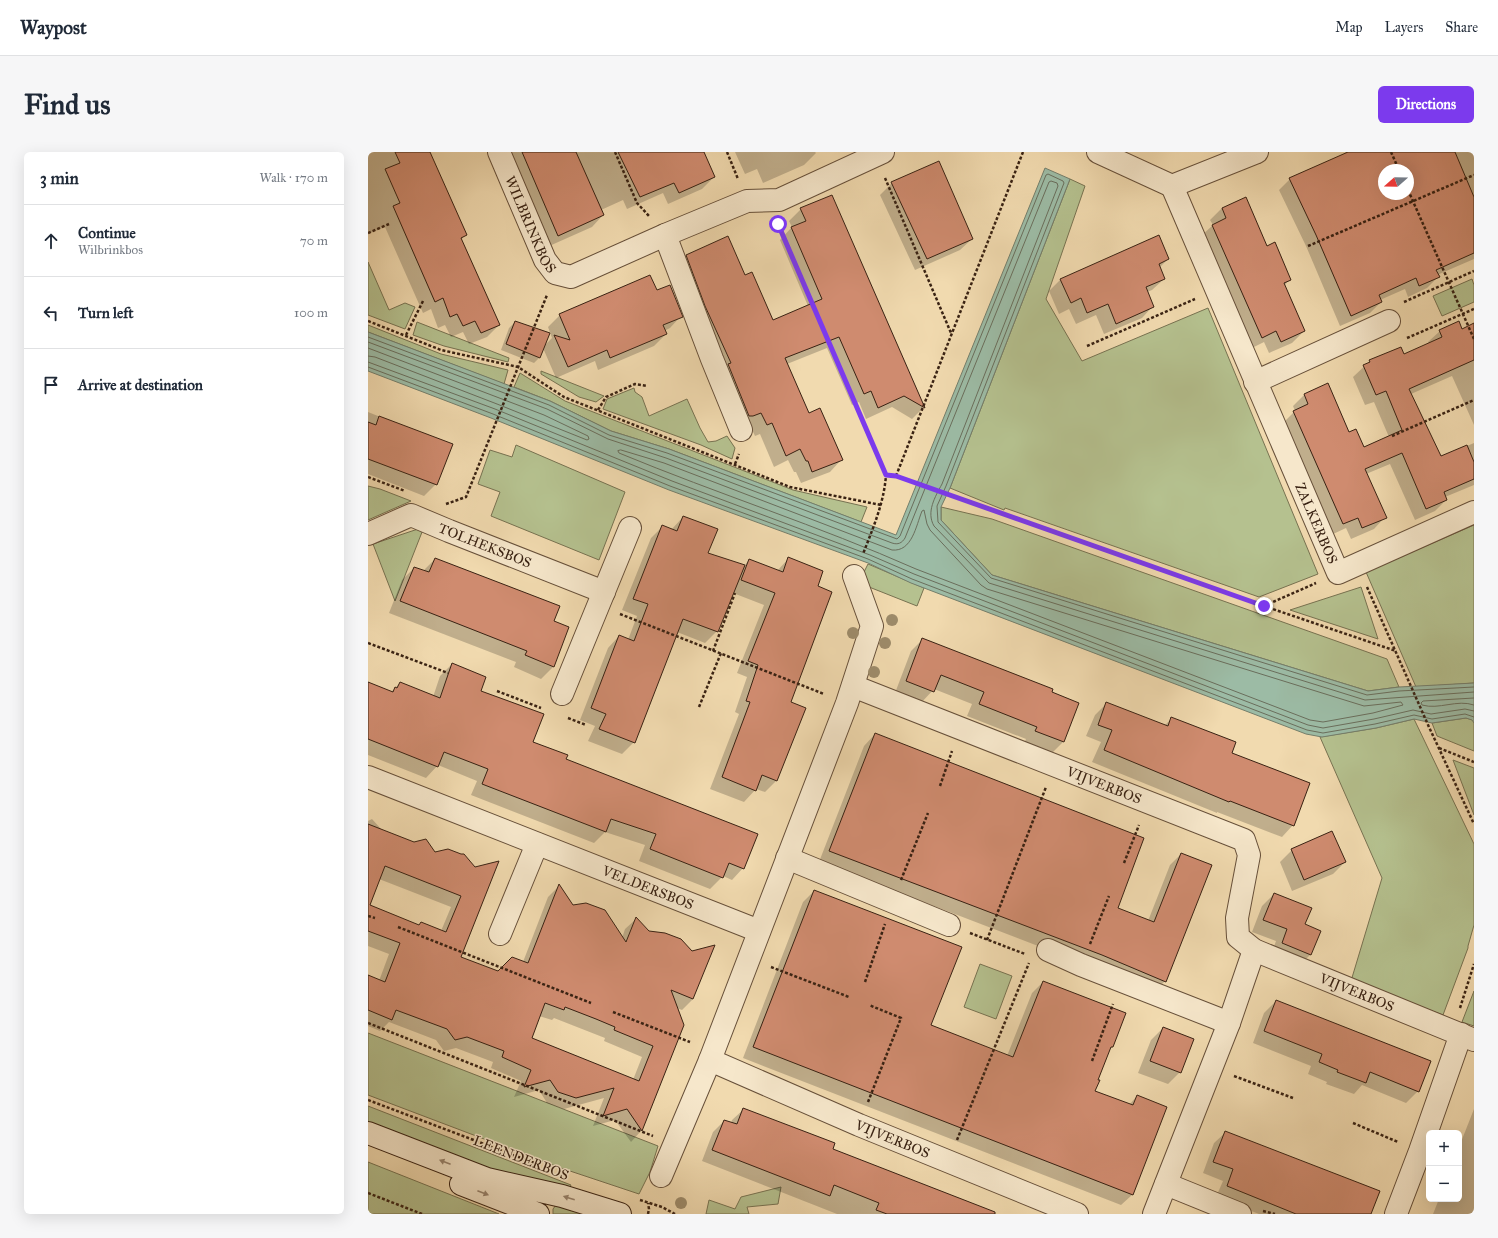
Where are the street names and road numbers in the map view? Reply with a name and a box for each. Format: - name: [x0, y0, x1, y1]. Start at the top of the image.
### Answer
- street label: WILBRINKBOS: [502, 173, 560, 276]
- street label: ZALKERBOS: [1292, 480, 1342, 566]
- street label: TOLHEKSBOS: [436, 519, 534, 571]
- street label: VIJVERBOS: [1063, 762, 1144, 807]
- street label: VELDERSBOS: [599, 861, 696, 913]
- street label: VIJVERBOS: [1316, 969, 1397, 1015]
- street label: VIJVERBOS: [852, 1116, 933, 1162]
- street label: LEENDERBOS: [471, 1132, 571, 1184]

